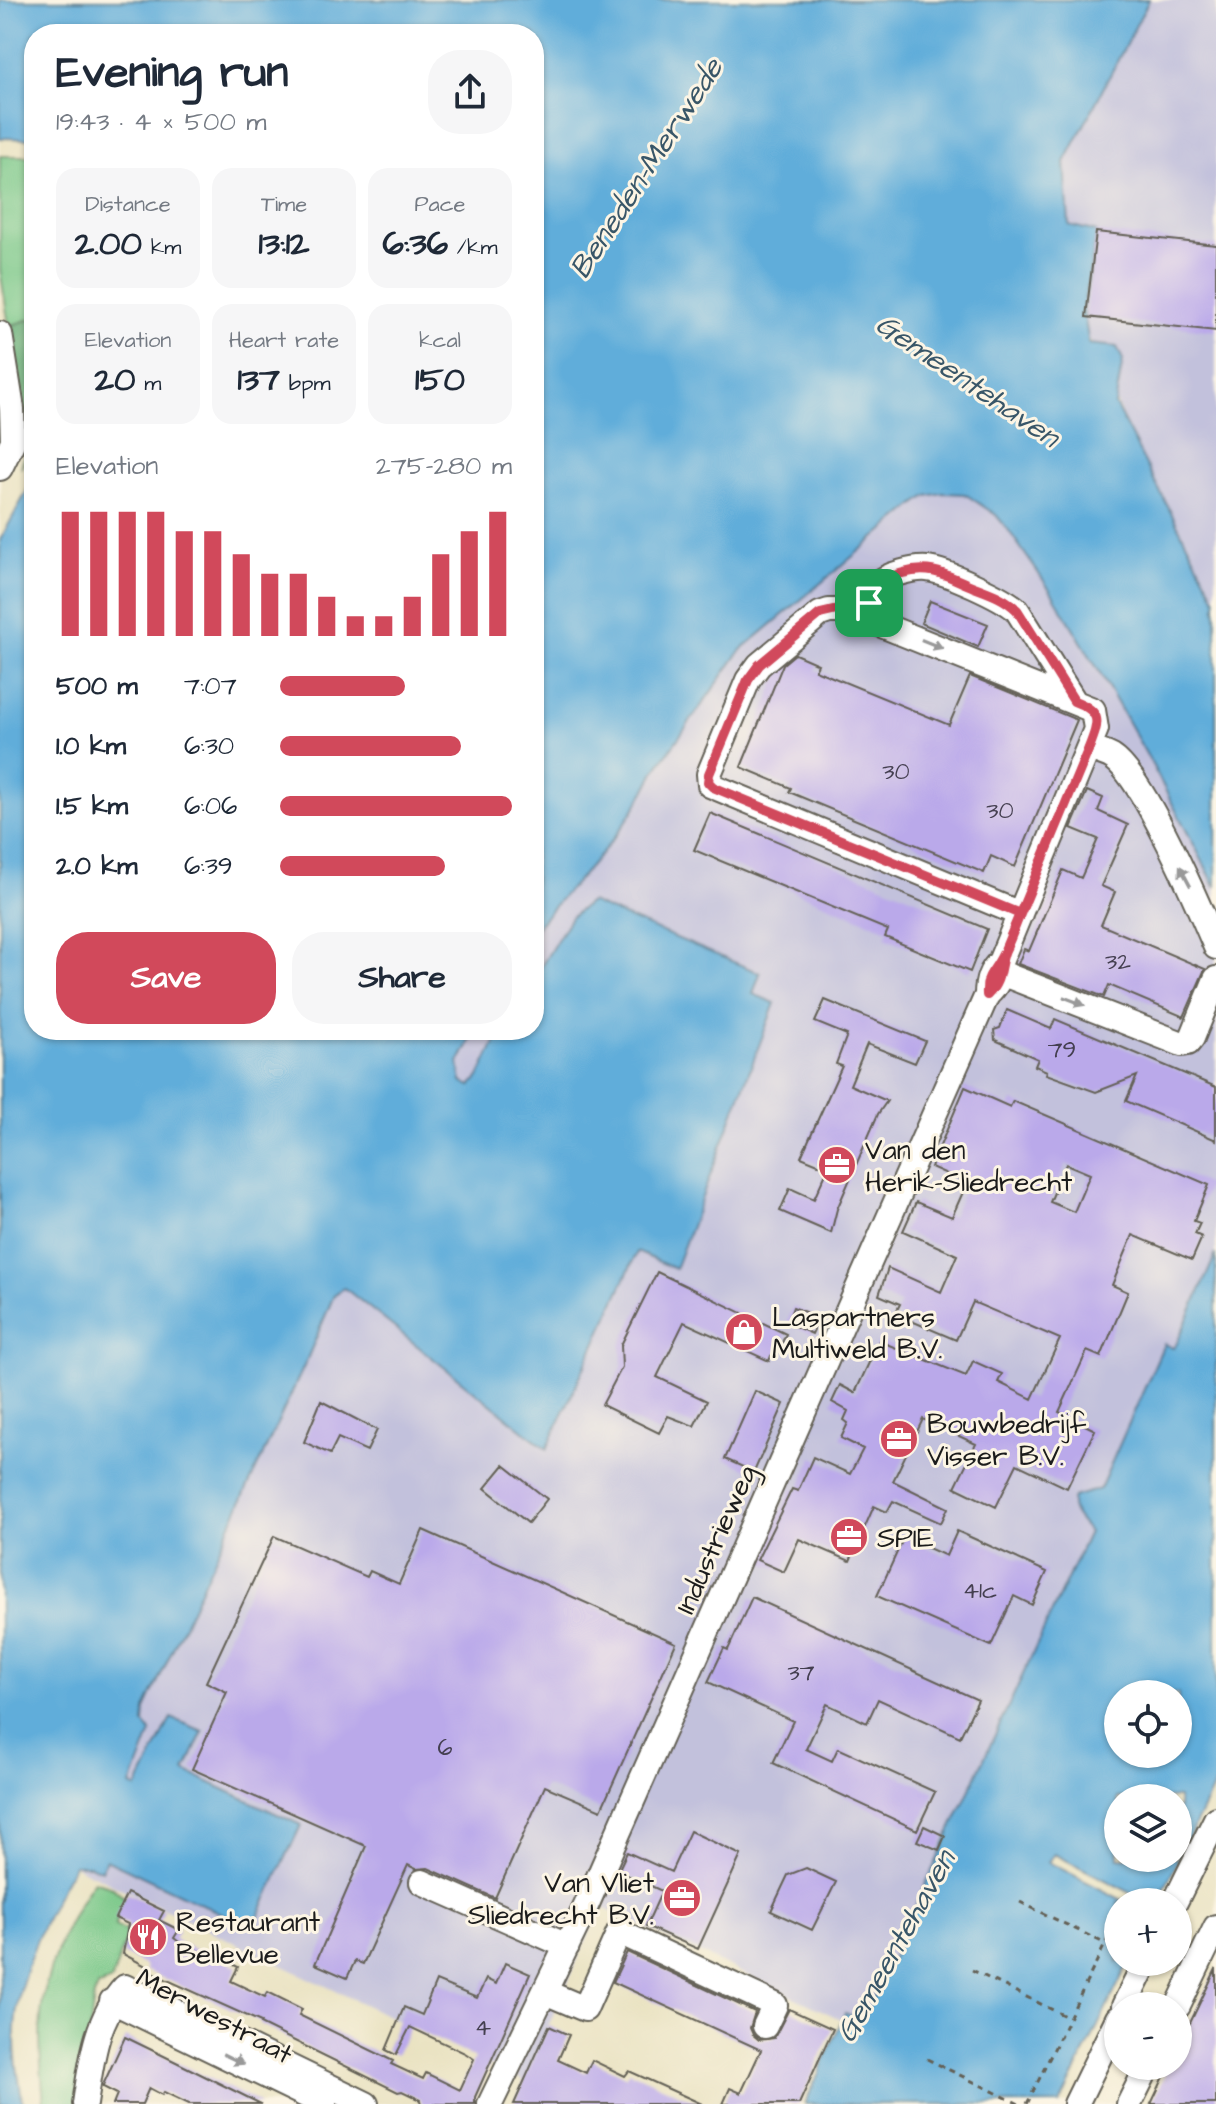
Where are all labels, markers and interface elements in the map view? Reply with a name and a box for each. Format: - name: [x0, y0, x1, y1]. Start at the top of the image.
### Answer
- text: Evening run: [56, 43, 288, 104]
- water label: Beneden-Merwede: [560, 49, 735, 287]
- button: share: [428, 50, 512, 134]
- text: 19:43 · 4 × 500 m: [56, 104, 267, 140]
- text: Distance: [85, 189, 171, 220]
- text: Time: [261, 189, 307, 220]
- text: Pace: [414, 189, 466, 220]
- text: 2.00: [75, 220, 142, 268]
- text: 13:12: [258, 220, 310, 268]
- text: 6:36: [382, 220, 448, 268]
- text: km: [142, 232, 181, 263]
- text: /km: [448, 232, 498, 263]
- water label: Gemeentehaven: [867, 304, 1070, 459]
- text: Elevation: [85, 325, 171, 356]
- text: Heart rate: [229, 325, 339, 356]
- text: kcal: [419, 325, 461, 356]
- text: 20: [95, 356, 135, 404]
- text: 137: [237, 356, 280, 404]
- text: 150: [415, 356, 465, 404]
- text: m: [135, 368, 161, 399]
- text: bpm: [280, 368, 331, 399]
- text: Elevation: [56, 448, 158, 484]
- text: 275–280 m: [376, 448, 512, 484]
- pin: [835, 569, 903, 637]
- icon: arrive: [847, 581, 891, 625]
- one-way arrow: [920, 638, 944, 651]
- text: 500 m: [56, 668, 138, 704]
- text: 7:07: [184, 668, 237, 704]
- text: 1.0 km: [56, 728, 126, 764]
- text: 6:30: [184, 728, 234, 764]
- house number: 30: [882, 755, 910, 789]
- text: 1.5 km: [56, 788, 128, 824]
- text: 6:06: [184, 788, 237, 824]
- house number: 30: [986, 794, 1014, 828]
- text: 2.0 km: [56, 848, 138, 884]
- text: 6:39: [184, 848, 233, 884]
- one-way arrow: [1178, 864, 1191, 887]
- button: Save: [56, 932, 276, 1024]
- button: Share: [292, 932, 512, 1024]
- house number: 32: [1105, 945, 1131, 979]
- one-way arrow: [1062, 995, 1086, 1008]
- house number: 79: [1048, 1033, 1076, 1067]
- place label: Van den Herik-Sliedrecht: [865, 1131, 1073, 1202]
- office icon: Van den Herik-Sliedrecht: [816, 1144, 858, 1186]
- place label: Laspartners Multiweld B.V.: [772, 1298, 942, 1369]
- shop icon: Laspartners Multiweld B.V.: [723, 1311, 765, 1353]
- place label: Bouwbedrijf Visser B.V.: [927, 1405, 1086, 1476]
- office icon: Bouwbedrijf Visser B.V.: [878, 1418, 920, 1460]
- street label: Industrieweg: [666, 1459, 767, 1621]
- office icon: SPIE: [828, 1516, 870, 1558]
- place label: SPIE: [877, 1519, 934, 1558]
- house number: 41c: [963, 1574, 997, 1608]
- house number: 37: [788, 1656, 815, 1690]
- map controls: [1104, 1680, 1192, 2080]
- button: locate: [1104, 1680, 1192, 1768]
- house number: 6: [437, 1731, 453, 1765]
- button: layers: [1104, 1784, 1192, 1872]
- water label: Gemeentehaven: [826, 1841, 967, 2050]
- place label: Van Vliet Sliedrecht B.V.: [468, 1864, 655, 1935]
- office icon: Van Vliet Sliedrecht B.V.: [661, 1877, 703, 1919]
- button: +: [1104, 1888, 1192, 1976]
- place label: Restaurant Bellevue: [176, 1903, 321, 1974]
- restaurant icon: Restaurant Bellevue: [127, 1916, 169, 1958]
- street label: Merwestraat: [129, 1959, 300, 2074]
- button: −: [1104, 1992, 1192, 2080]
- house number: 4: [475, 2011, 491, 2045]
- one-way arrow: [221, 2052, 244, 2066]

